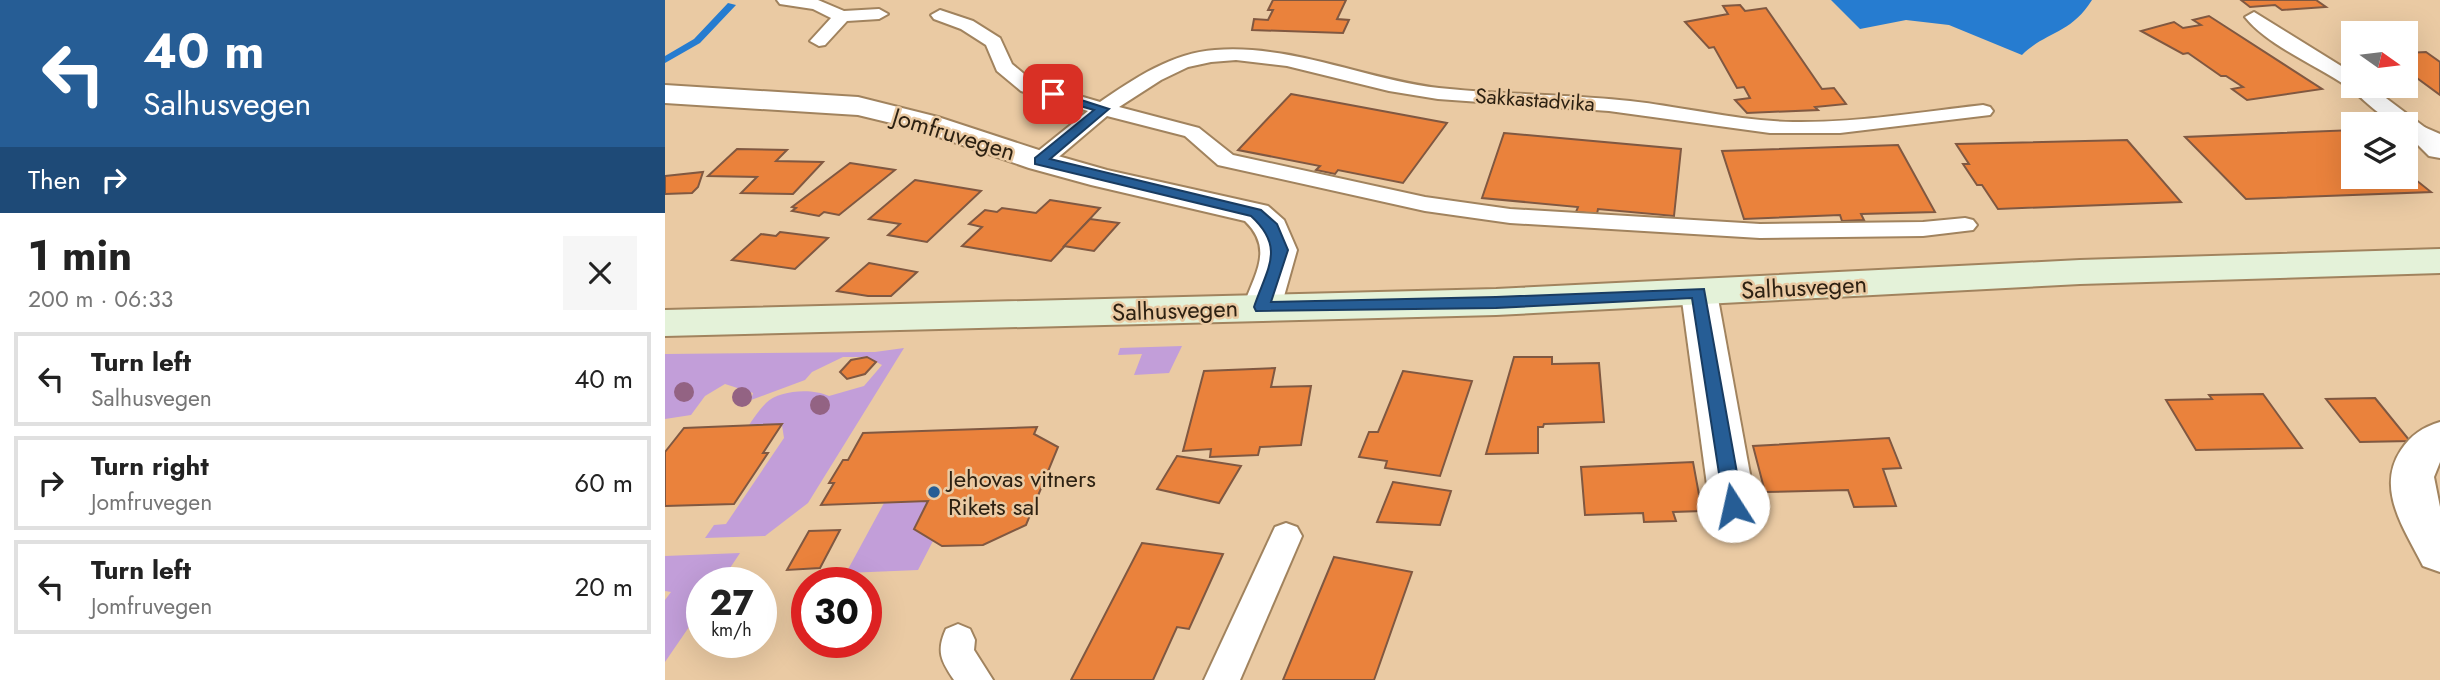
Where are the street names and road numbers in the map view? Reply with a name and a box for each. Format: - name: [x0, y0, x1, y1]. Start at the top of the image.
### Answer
- street label: Sakkastadvika: [1474, 81, 1596, 119]
- street label: Jomfruvegen: [886, 98, 1020, 169]
- street label: Salhusvegen: [1740, 266, 1868, 308]
- street label: Salhusvegen: [1111, 290, 1239, 330]

